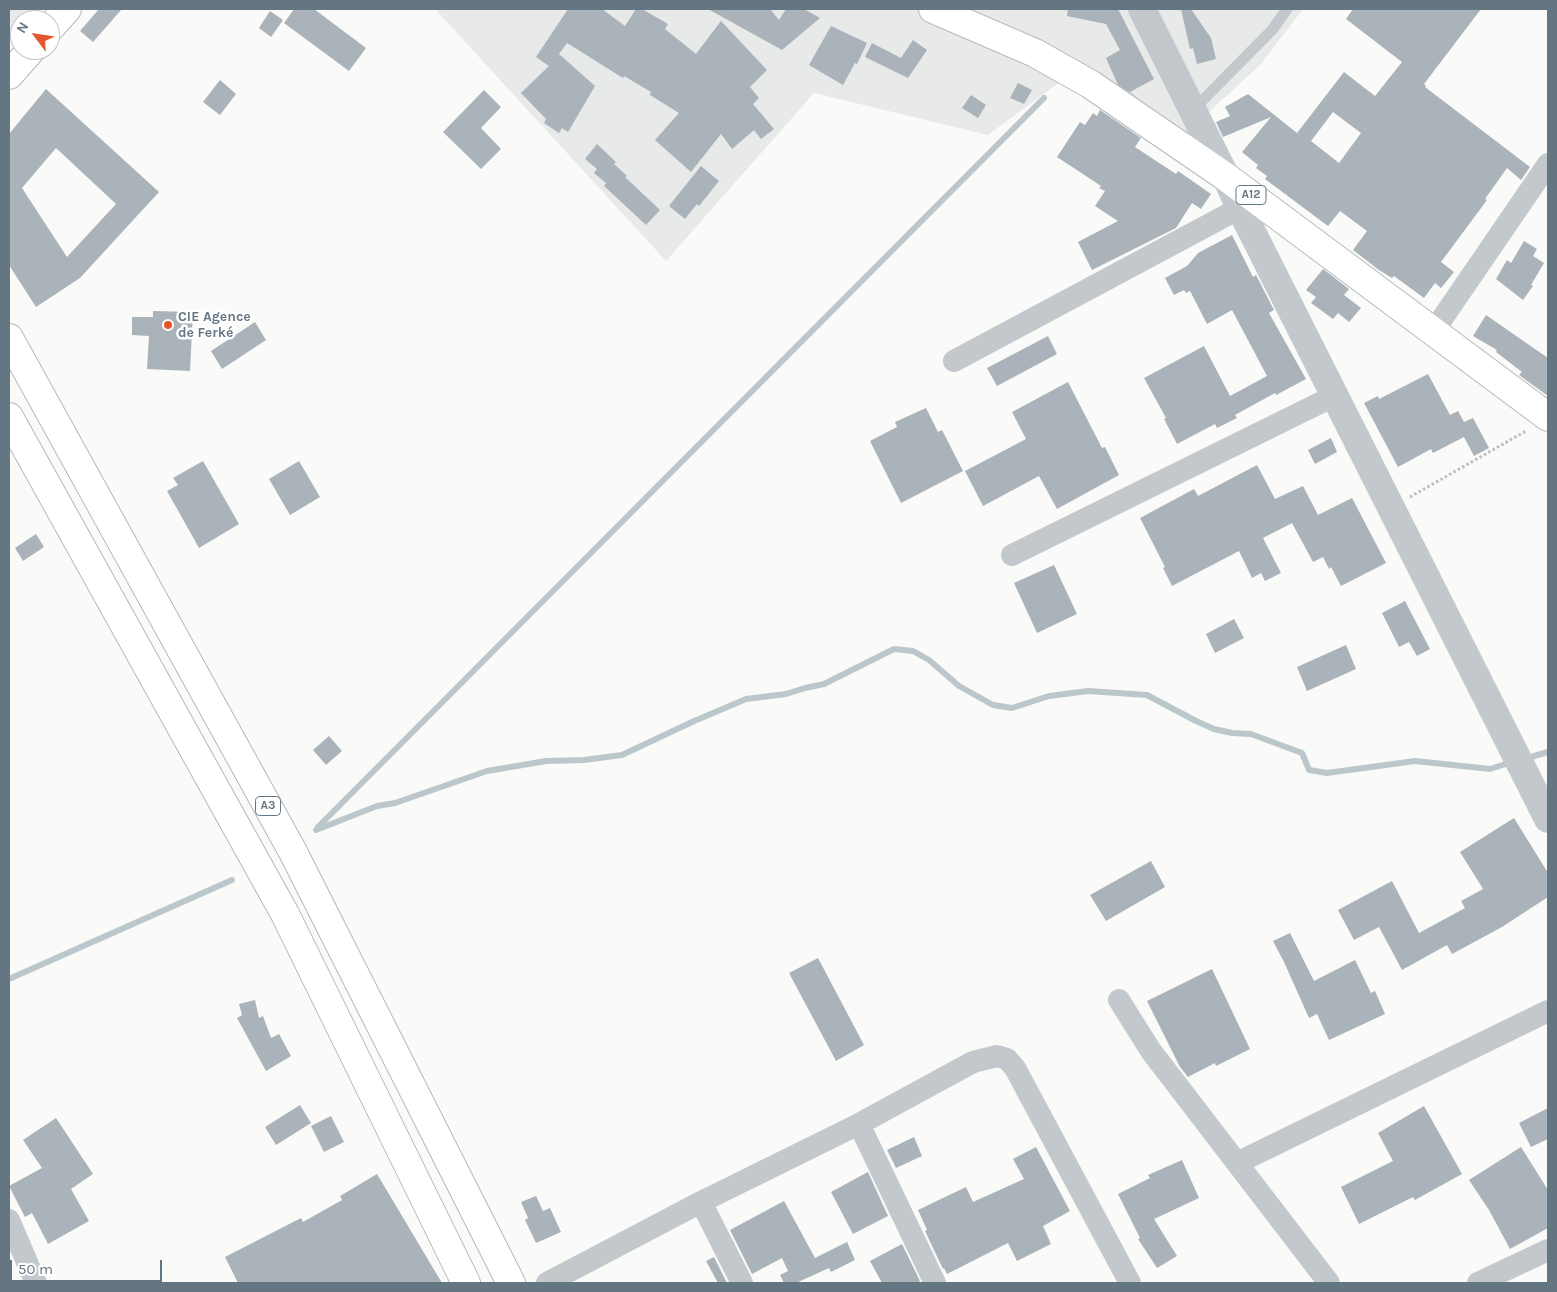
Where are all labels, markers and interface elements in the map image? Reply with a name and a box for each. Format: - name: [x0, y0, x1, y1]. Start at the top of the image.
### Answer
- north arrow: [10, 10, 60, 60]
- text: N: [13, 19, 32, 36]
- road number: A12: [1236, 186, 1266, 204]
- place label: CIE Agence de Ferké: [178, 309, 251, 342]
- marker: CIE Agence de Ferké: [162, 319, 174, 331]
- road number: A3: [256, 796, 280, 816]
- scale bar: [12, 1250, 165, 1282]
- text: 50 m: [18, 1260, 53, 1278]

